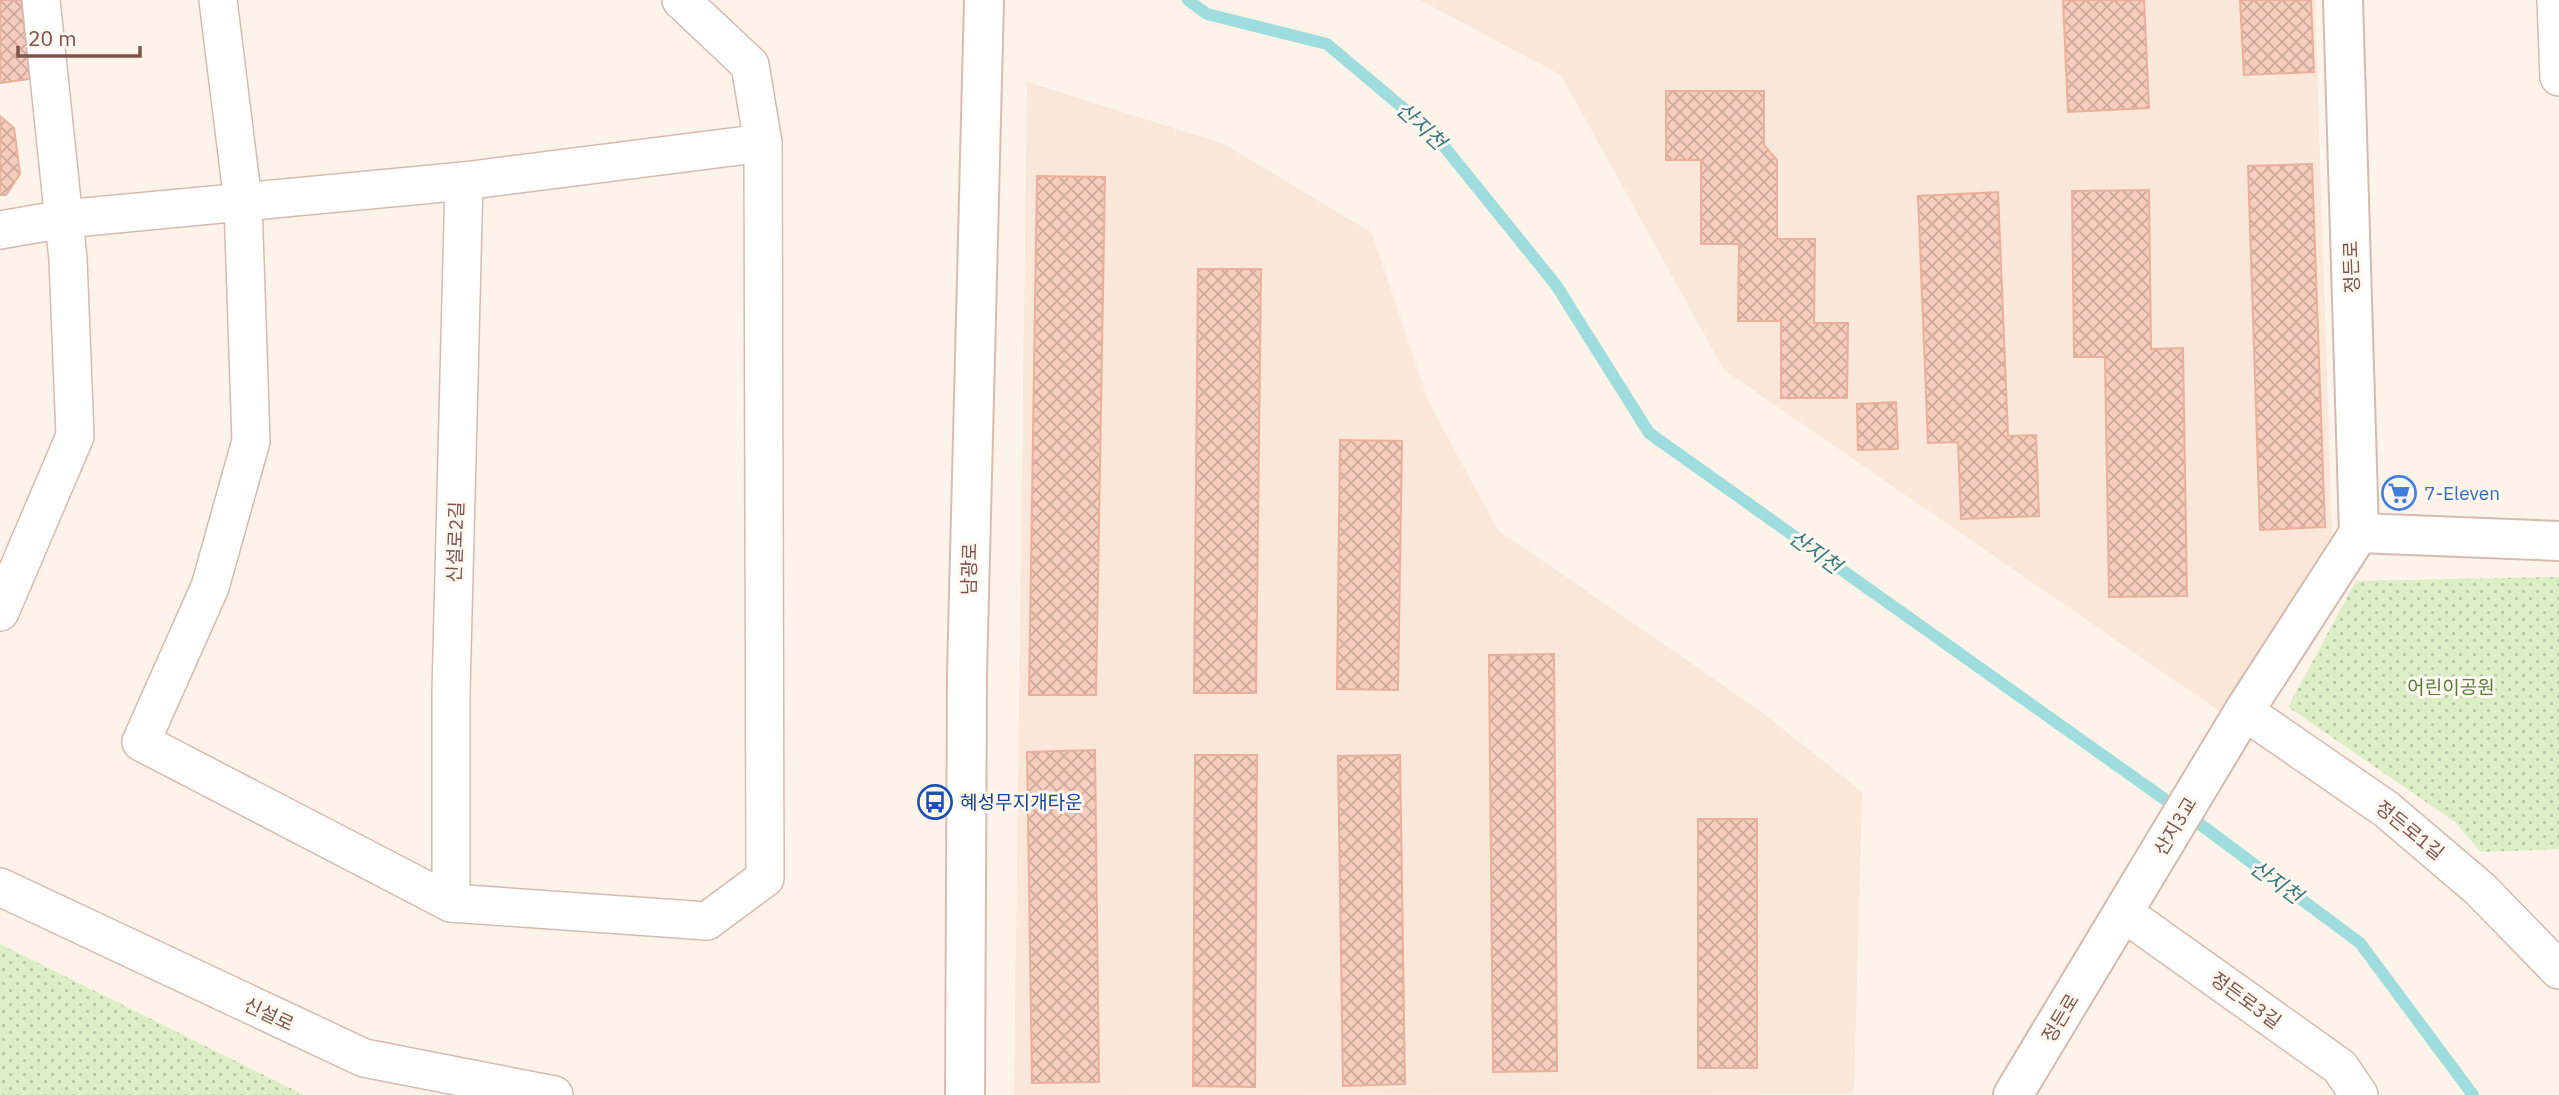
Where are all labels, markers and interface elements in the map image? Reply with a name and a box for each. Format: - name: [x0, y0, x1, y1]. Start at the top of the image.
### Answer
- scale bar: [18, 14, 140, 58]
- text: 20 m: [28, 24, 77, 52]
- water label: 산지천: [1391, 95, 1454, 157]
- street label: 정든로: [2338, 240, 2364, 294]
- supermarket icon: 7-Eleven: [2380, 474, 2418, 512]
- place label: 7-Eleven: [2424, 481, 2500, 505]
- street label: 신설로2길: [442, 501, 468, 583]
- water label: 산지천: [1784, 523, 1849, 581]
- street label: 남광로: [957, 543, 981, 595]
- park label: 어린이공원: [2407, 675, 2495, 699]
- bus stop icon: 혜성무지개타운: [916, 783, 954, 821]
- place label: 혜성무지개타운: [960, 790, 1082, 814]
- street label: 산지3교: [2148, 792, 2202, 860]
- street label: 정든로1길: [2371, 795, 2449, 865]
- water label: 산지천: [2245, 853, 2310, 911]
- street label: 정든로3길: [2206, 966, 2286, 1034]
- street label: 정든로: [2036, 989, 2084, 1047]
- street label: 신설로: [240, 992, 298, 1036]

